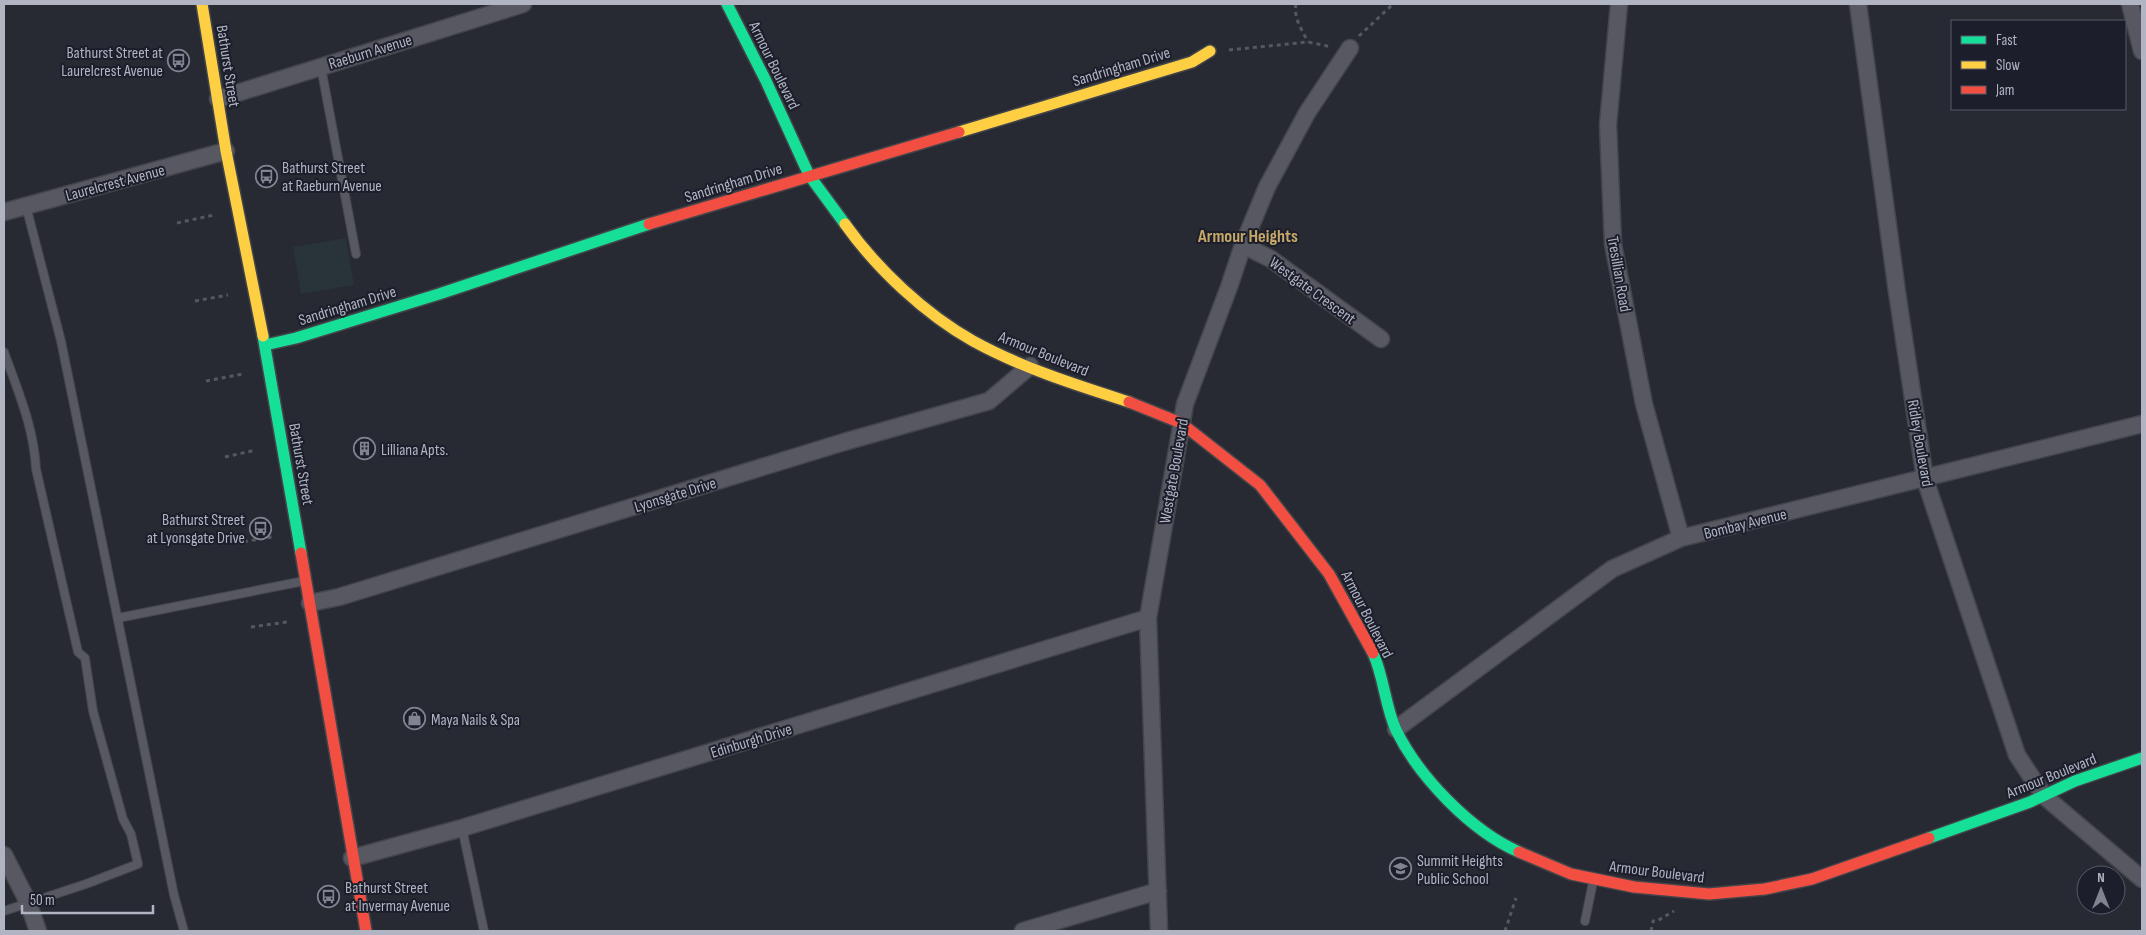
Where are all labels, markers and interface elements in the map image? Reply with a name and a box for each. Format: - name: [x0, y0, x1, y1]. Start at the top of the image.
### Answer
- street label: Armour Boulevard: [744, 18, 803, 113]
- legend: [1951, 20, 2126, 110]
- street label: Bathurst Street: [212, 24, 243, 109]
- street label: Raeburn Avenue: [326, 31, 414, 74]
- text: Fast: [1996, 31, 2018, 50]
- place label: Bathurst Street at Laurelcrest Avenue: [61, 44, 163, 81]
- street label: Sandringham Drive: [1070, 44, 1173, 91]
- bus stop icon: Bathurst Street at Laurelcrest Avenue: [167, 49, 191, 73]
- text: Slow: [1996, 56, 2020, 75]
- text: Jam: [1995, 81, 2014, 100]
- place label: Bathurst Street at Raeburn Avenue: [282, 159, 382, 196]
- street label: Sandringham Drive: [682, 160, 785, 207]
- street label: Laurelcrest Avenue: [64, 161, 167, 206]
- bus stop icon: Bathurst Street at Raeburn Avenue: [254, 164, 278, 188]
- district label: Armour Heights: [1197, 226, 1298, 247]
- street label: Tresillian Road: [1603, 235, 1635, 313]
- street label: Westgate Crescent: [1265, 254, 1359, 329]
- street label: Sandringham Drive: [296, 283, 399, 330]
- street label: Armour Boulevard: [995, 327, 1091, 381]
- street label: Ridley Boulevard: [1903, 398, 1937, 488]
- street label: Westgate Boulevard: [1156, 417, 1193, 525]
- street label: Bathurst Street: [284, 422, 317, 507]
- building icon: Lilliana Apts.: [353, 437, 377, 461]
- place label: Lilliana Apts.: [381, 441, 448, 460]
- street label: Lyonsgate Drive: [632, 474, 719, 517]
- street label: Bombay Avenue: [1702, 505, 1789, 544]
- place label: Bathurst Street at Lyonsgate Drive: [147, 511, 245, 548]
- bus stop icon: Bathurst Street at Lyonsgate Drive: [249, 516, 273, 540]
- street label: Armour Boulevard: [1336, 567, 1397, 661]
- shop icon: Maya Nails & Spa: [403, 707, 427, 731]
- place label: Maya Nails & Spa: [431, 711, 520, 730]
- street label: Edinburgh Drive: [708, 720, 794, 763]
- street label: Armour Boulevard: [2003, 750, 2099, 803]
- place label: Summit Heights Public School: [1417, 852, 1503, 889]
- school or university icon: Summit Heights Public School: [1389, 857, 1413, 881]
- street label: Armour Boulevard: [1607, 857, 1705, 888]
- north arrow: [2076, 865, 2126, 915]
- text: N: [2097, 869, 2105, 886]
- place label: Bathurst Street at Invermay Avenue: [345, 879, 450, 916]
- scale bar: [22, 882, 154, 914]
- bus stop icon: Bathurst Street at Invermay Avenue: [317, 884, 341, 908]
- text: 50 m: [30, 891, 55, 910]

